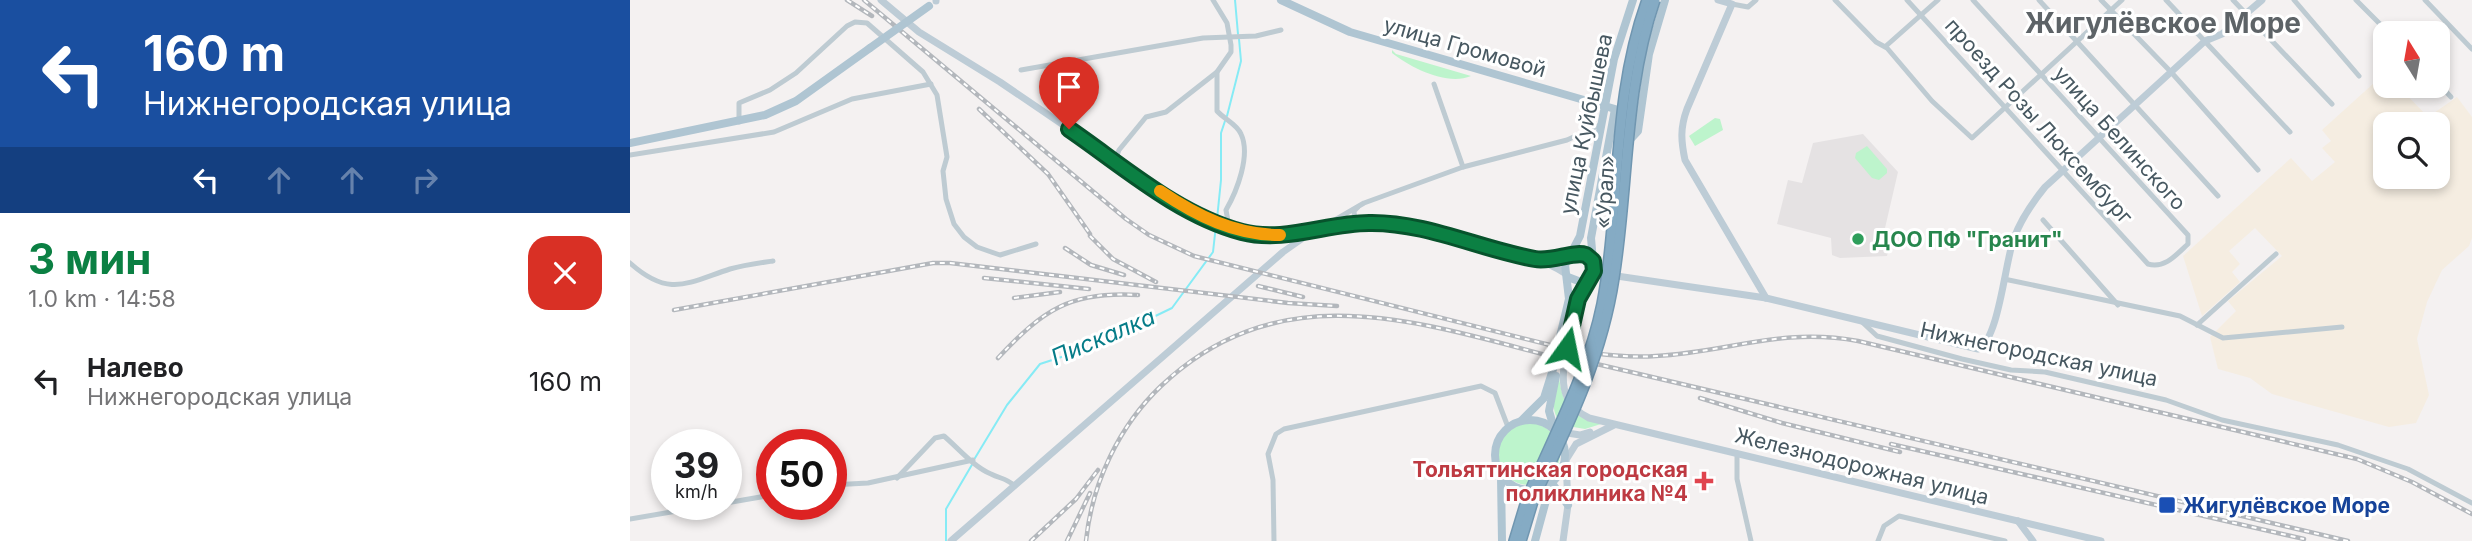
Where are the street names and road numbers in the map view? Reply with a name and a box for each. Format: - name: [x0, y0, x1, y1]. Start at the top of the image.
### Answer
- street label: улица Громовой: [1381, 12, 1549, 82]
- street label: проезд Розы Люксембург: [1940, 13, 2138, 229]
- street label: улица Куйбышева: [1555, 31, 1617, 217]
- street label: улица Белинского: [2049, 61, 2191, 215]
- street label: «Урал»: [1590, 154, 1620, 230]
- street label: Нижнегородская улица: [1918, 317, 2160, 391]
- street label: Железнодорожная улица: [1732, 422, 1992, 510]

